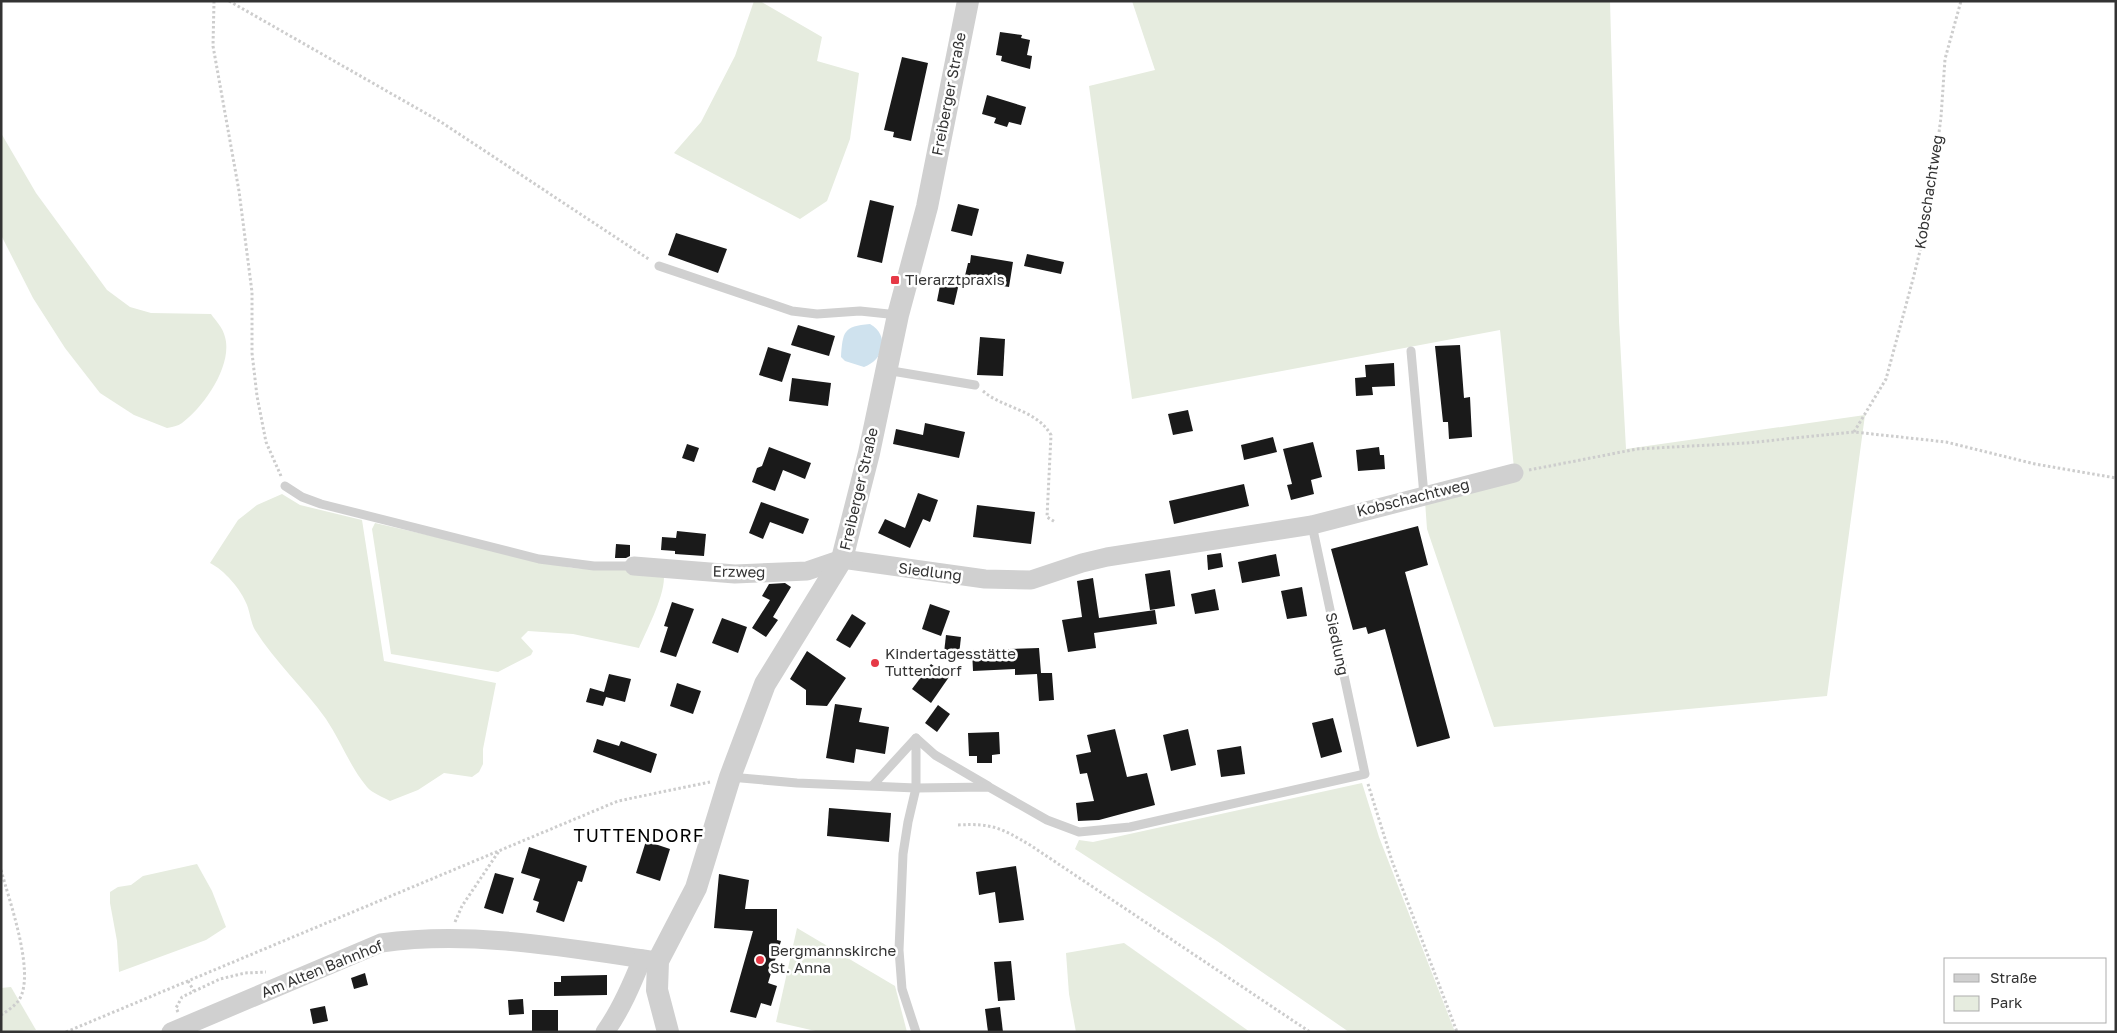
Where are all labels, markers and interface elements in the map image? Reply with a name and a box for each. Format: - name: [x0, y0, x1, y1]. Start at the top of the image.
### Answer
- street label: Freiberger Straße: [927, 30, 969, 157]
- street label: Kobschachtweg: [1910, 133, 1946, 250]
- place label: Tierarztpraxis: [905, 270, 1005, 288]
- marker: Tierarztpraxis: [889, 274, 901, 286]
- street label: Freiberger Straße: [835, 425, 881, 552]
- street label: Kobschachtweg: [1355, 474, 1471, 520]
- street label: Siedlung: [897, 558, 963, 584]
- street label: Erzweg: [712, 562, 766, 580]
- street label: Siedlung: [1323, 611, 1353, 677]
- place label: Kindertagesstätte Tuttendorf: [885, 644, 1016, 679]
- marker: Kindertagesstätte Tuttendorf: [869, 657, 881, 669]
- district label: TUTTENDORF: [574, 824, 704, 846]
- street label: Am Alten Bahnhof: [258, 935, 386, 1001]
- place label: Bergmannskirche St. Anna: [770, 941, 896, 976]
- marker: Bergmannskirche St. Anna: [754, 954, 766, 966]
- legend: [1944, 958, 2107, 1023]
- text: Straße: [1990, 968, 2037, 986]
- text: Park: [1990, 993, 2023, 1011]

